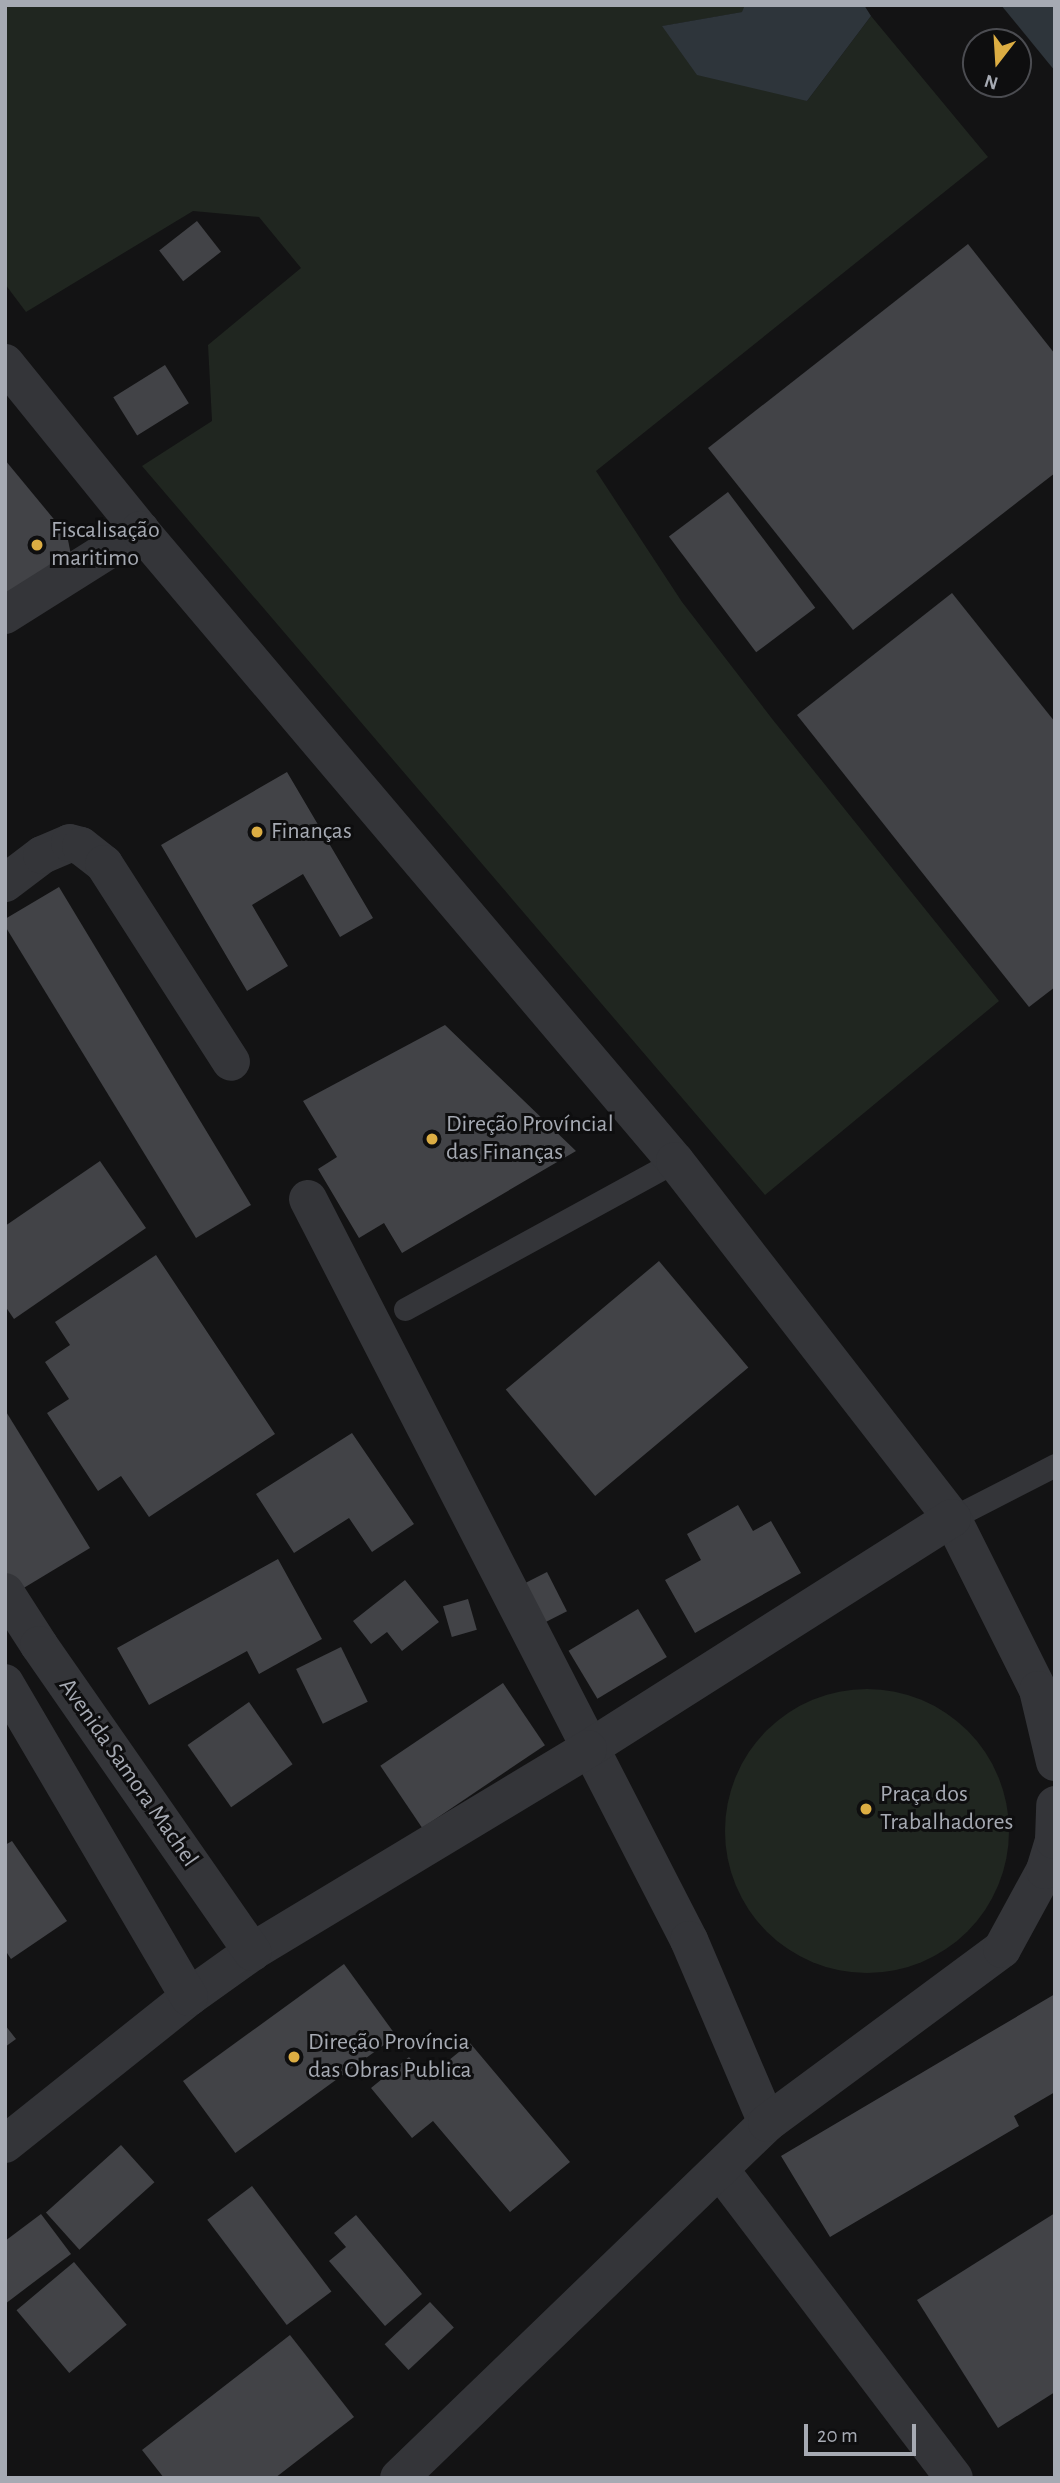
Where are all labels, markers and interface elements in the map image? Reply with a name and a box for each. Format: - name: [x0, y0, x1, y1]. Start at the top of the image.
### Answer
- north arrow: [962, 28, 1032, 98]
- text: N: [982, 71, 1000, 93]
- place label: Fiscalisação maritimo: [51, 517, 160, 573]
- marker: Fiscalisação maritimo: [29, 537, 45, 553]
- place label: Finanças: [271, 818, 352, 846]
- marker: Finanças: [249, 824, 265, 840]
- place label: Direção Províncial das Finanças: [446, 1111, 614, 1167]
- marker: Direção Províncial das Finanças: [424, 1131, 440, 1147]
- street label: Avenida Samora Machel: [52, 1673, 204, 1873]
- place label: Praça dos Trabalhadores: [880, 1781, 1013, 1837]
- marker: Praça dos Trabalhadores: [858, 1801, 874, 1817]
- place label: Direção Província das Obras Publica: [308, 2029, 472, 2085]
- marker: Direção Província das Obras Publica: [286, 2049, 302, 2065]
- scale bar: [808, 2410, 920, 2454]
- text: 20 m: [817, 2425, 858, 2446]

